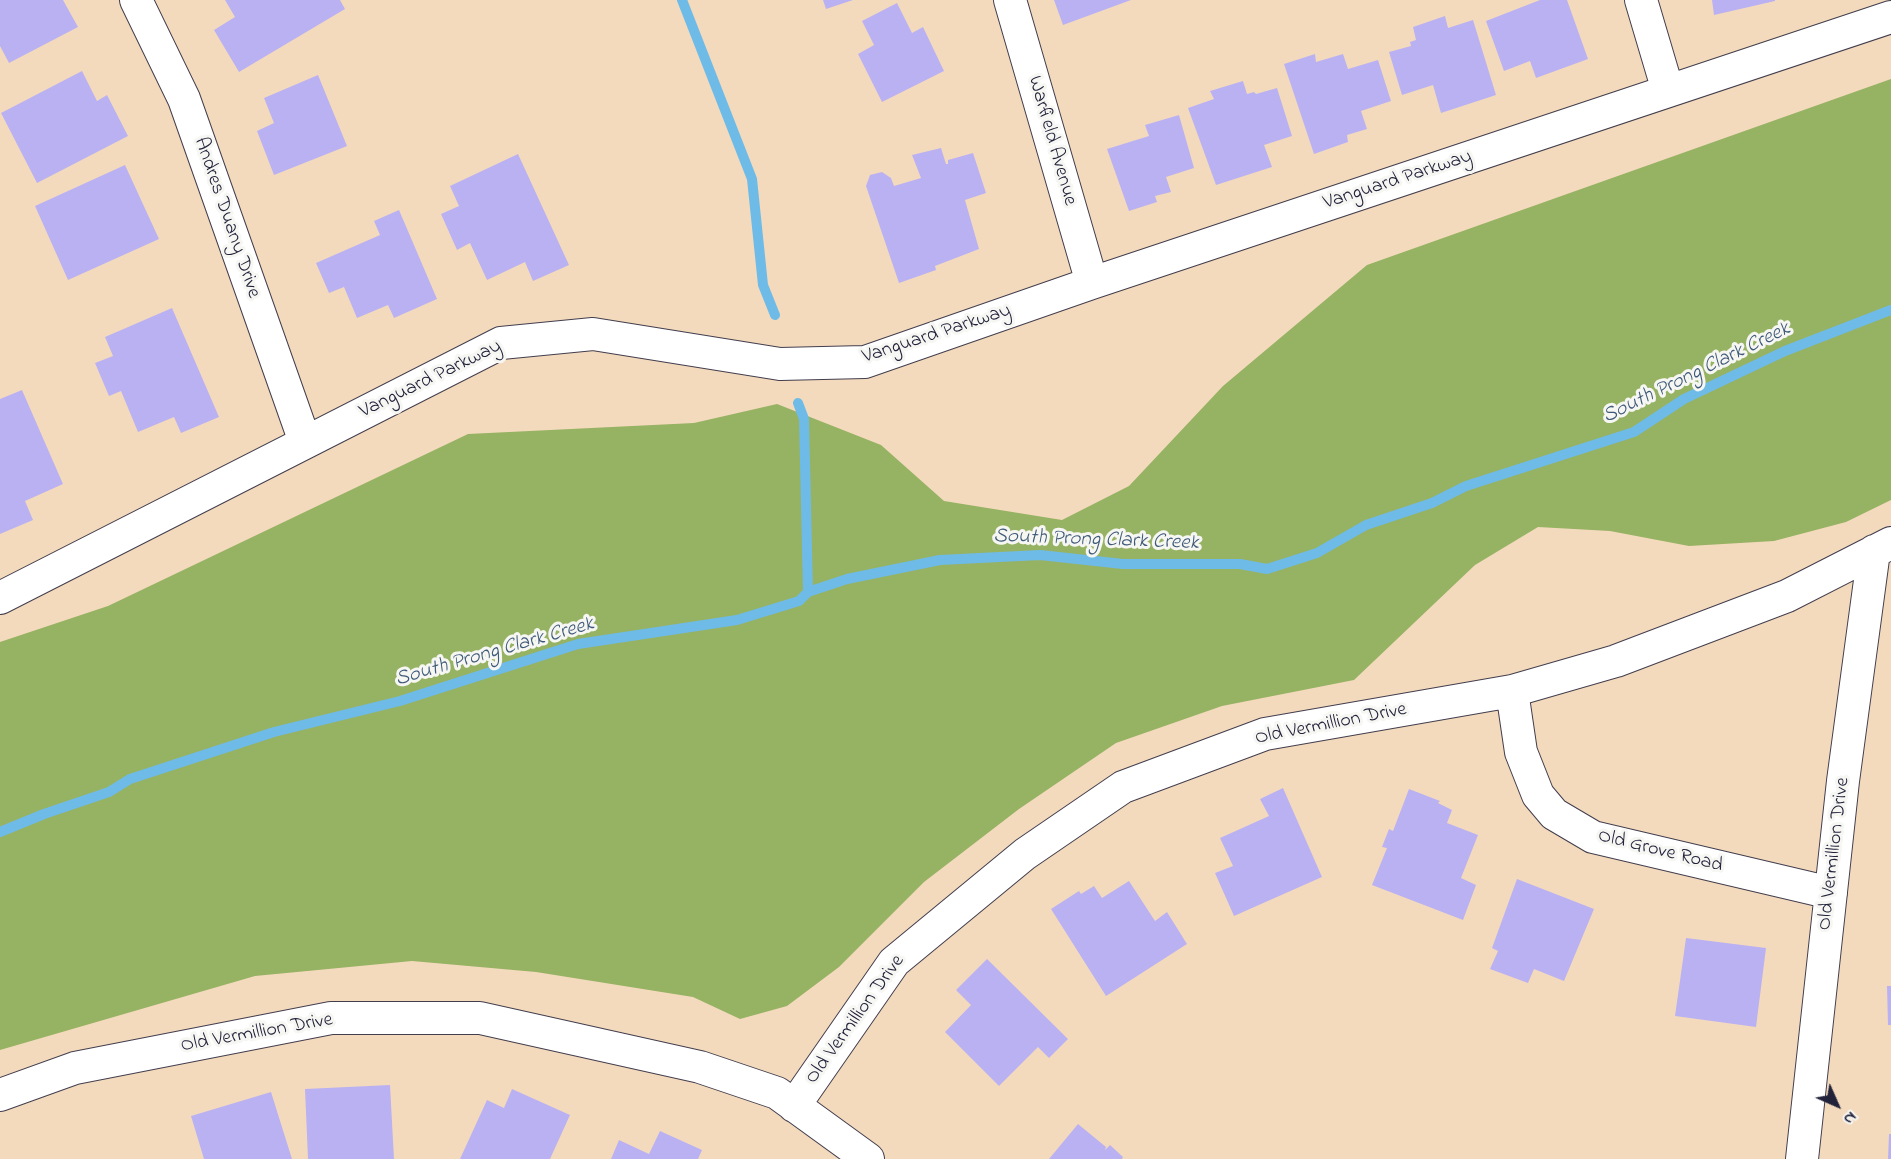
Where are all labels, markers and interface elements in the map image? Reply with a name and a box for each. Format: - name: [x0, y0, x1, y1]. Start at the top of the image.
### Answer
- street label: Warfield Avenue: [1021, 73, 1081, 209]
- street label: Andres Duany Drive: [187, 134, 265, 302]
- street label: Vanguard Parkway: [1321, 146, 1475, 216]
- street label: Vanguard Parkway: [860, 300, 1014, 370]
- water label: South Prong Clark Creek: [1599, 318, 1795, 430]
- street label: Vanguard Parkway: [356, 335, 506, 425]
- water label: South Prong Clark Creek: [993, 525, 1199, 557]
- water label: South Prong Clark Creek: [393, 613, 597, 693]
- street label: Old Vermillion Drive: [1253, 699, 1409, 751]
- street label: Old Vermillion Drive: [1814, 776, 1856, 932]
- street label: Old Grove Road: [1595, 825, 1725, 879]
- street label: Old Vermillion Drive: [801, 951, 911, 1089]
- street label: Old Vermillion Drive: [179, 1009, 335, 1059]
- north arrow: [1807, 1075, 1867, 1135]
- text: N: [1837, 1105, 1862, 1130]

